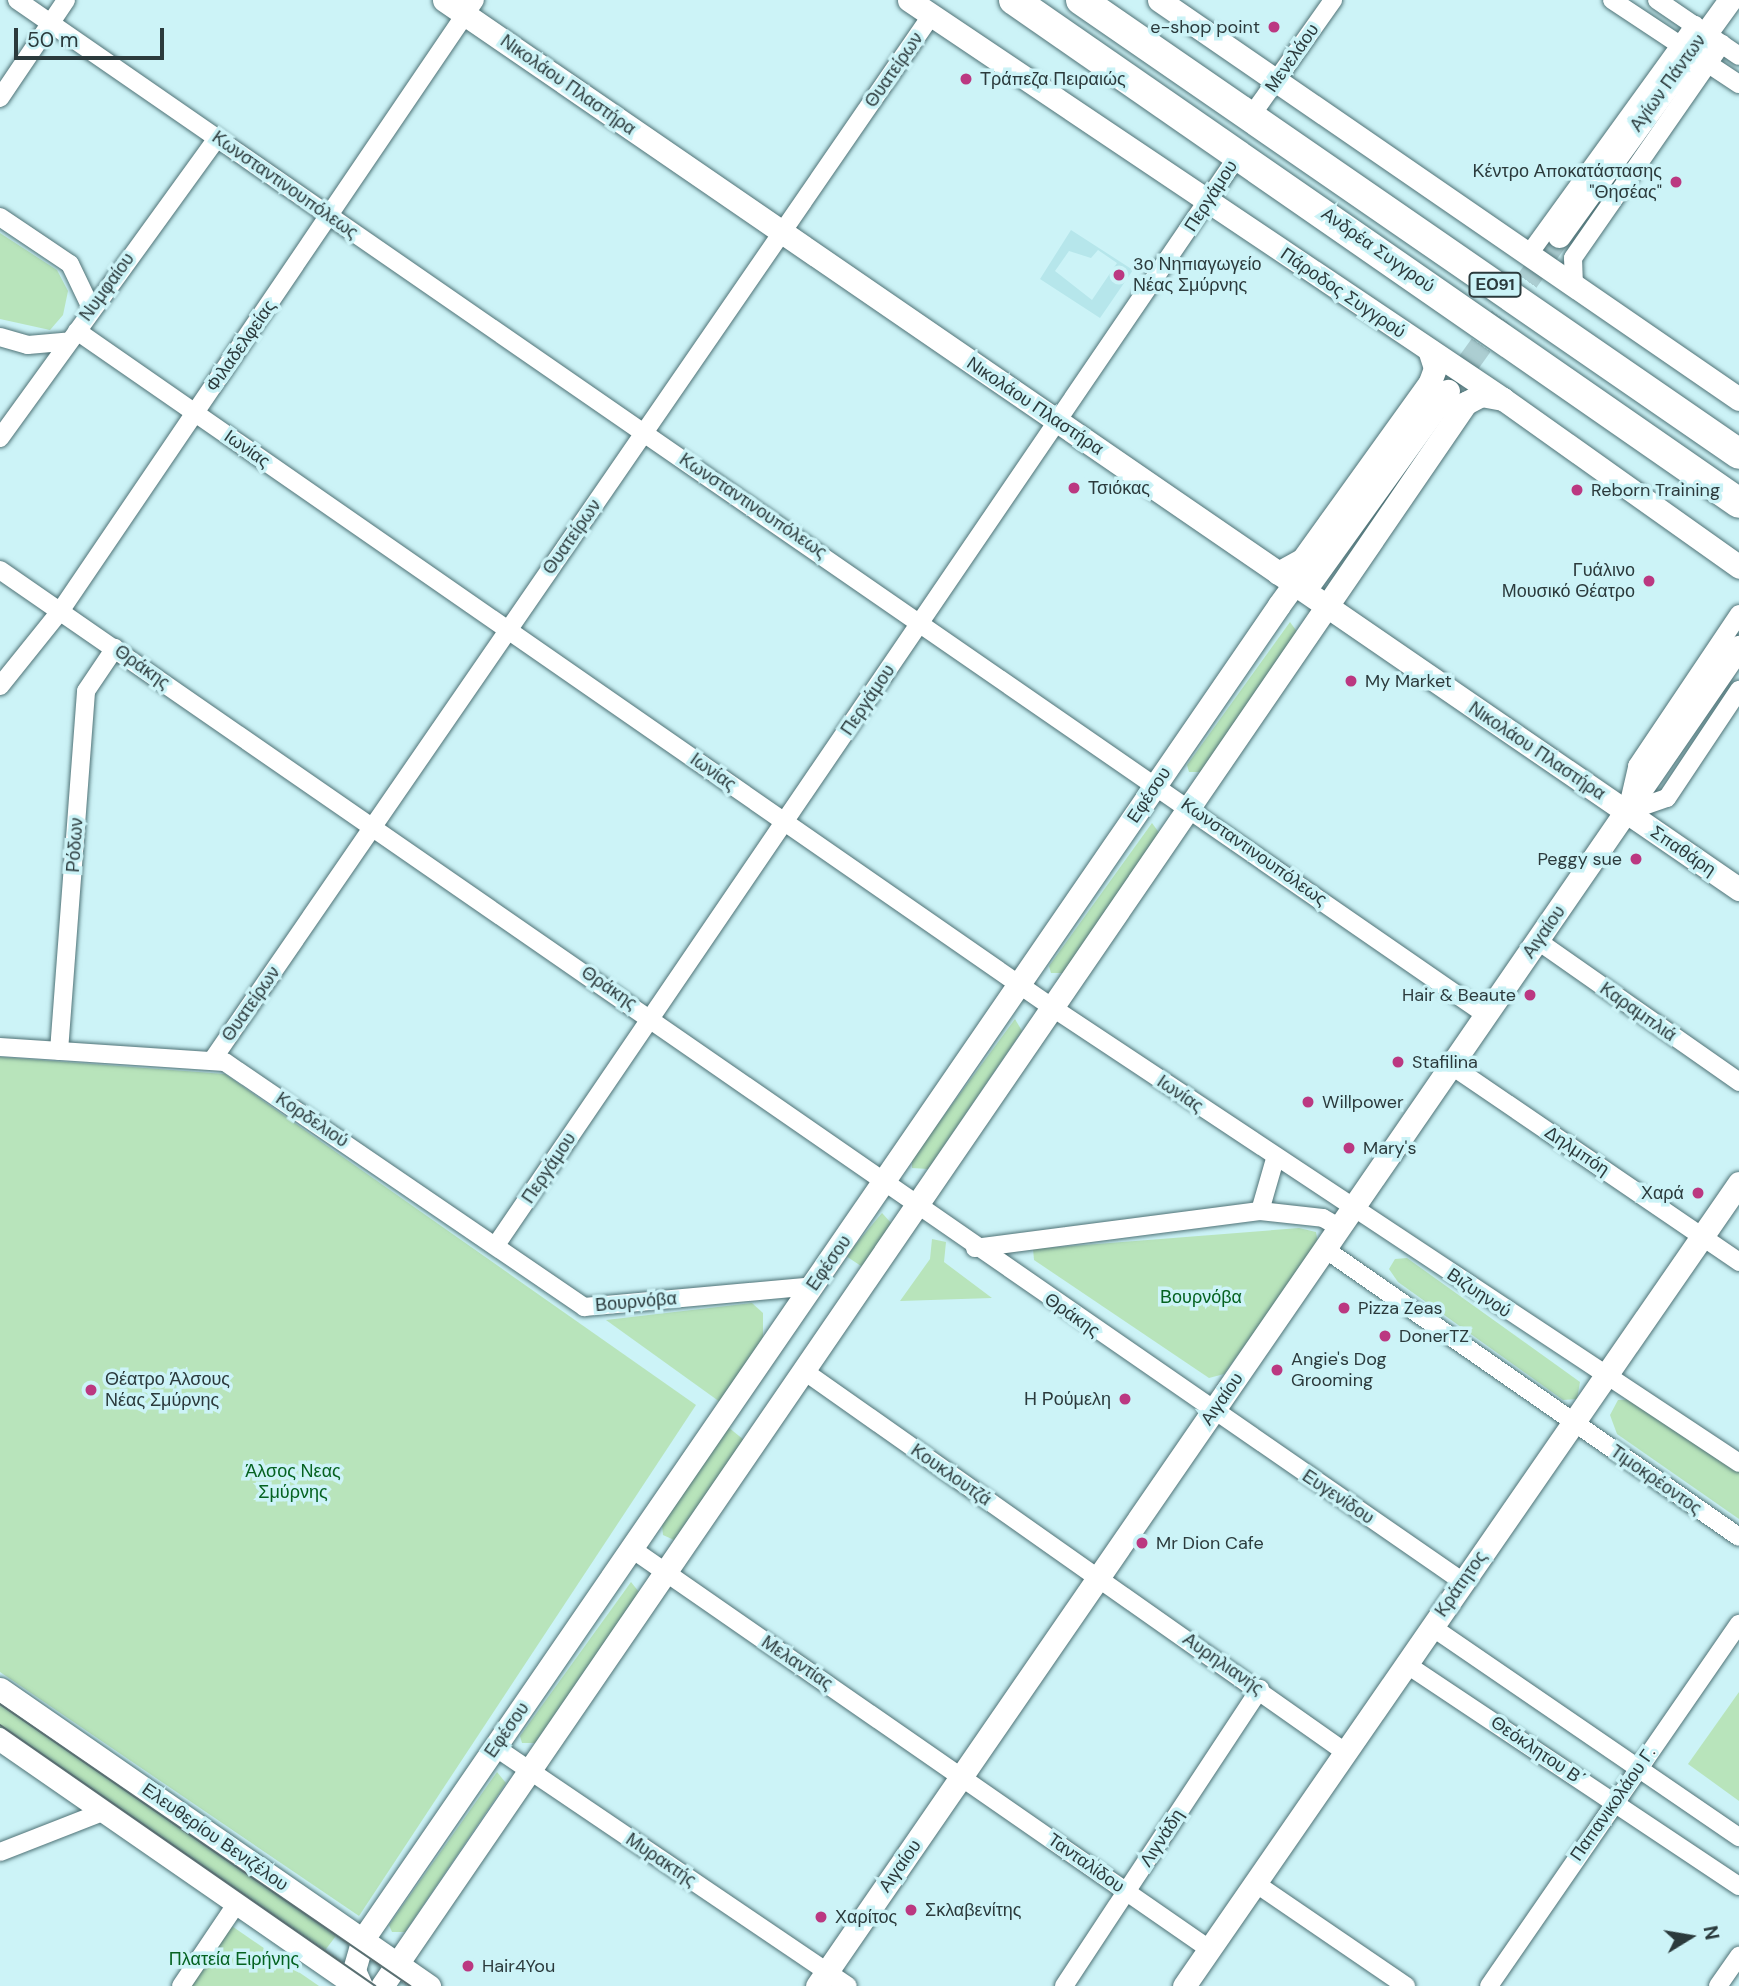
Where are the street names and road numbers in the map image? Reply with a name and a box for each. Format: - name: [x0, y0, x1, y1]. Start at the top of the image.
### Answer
- street label: Μενελάου: [1260, 19, 1324, 97]
- street label: Θυατείρων: [860, 28, 928, 112]
- street label: Νικολάου Πλαστήρα: [496, 30, 640, 140]
- street label: Αγίων Πάντων: [1626, 30, 1710, 136]
- street label: Κωνσταντινουπόλεως: [208, 126, 362, 244]
- street label: Περγάμου: [1180, 156, 1242, 236]
- street label: Ανδρέα Συγγρού: [1317, 203, 1439, 297]
- street label: Πάροδος Συγγρού: [1276, 243, 1410, 343]
- street label: Νυμφαίου: [75, 249, 139, 325]
- road number: ΕΟ91: [1467, 272, 1523, 298]
- street label: Φιλαδελφείας: [201, 296, 281, 396]
- street label: Νικολάου Πλαστήρα: [963, 352, 1107, 460]
- street label: Ιωνίας: [220, 425, 274, 473]
- street label: Κωνσταντινουπόλεως: [675, 449, 831, 563]
- street label: Θυατείρων: [538, 495, 606, 579]
- street label: Θράκης: [110, 640, 174, 694]
- street label: Περγάμου: [836, 660, 900, 740]
- street label: Νικολάου Πλαστήρα: [1465, 697, 1609, 805]
- street label: Ιωνίας: [686, 748, 740, 796]
- street label: Εφέσου: [1123, 763, 1175, 827]
- street label: Κωνσταντινουπόλεως: [1177, 793, 1331, 911]
- street label: Ρόδων: [62, 817, 88, 873]
- street label: Σπαθάρη: [1646, 821, 1720, 881]
- street label: Αιγαίου: [1518, 902, 1570, 962]
- street label: Θυατείρων: [217, 962, 285, 1046]
- street label: Θράκης: [577, 962, 641, 1014]
- street label: Καραμπλιά: [1596, 978, 1680, 1046]
- street label: Ιωνίας: [1153, 1071, 1207, 1117]
- street label: Κορδελιού: [272, 1088, 352, 1152]
- street label: Δηλμπόη: [1541, 1122, 1613, 1180]
- street label: Περγάμου: [517, 1128, 581, 1208]
- street label: Εφέσου: [802, 1231, 856, 1295]
- street label: Βιζυηνού: [1443, 1264, 1515, 1322]
- street label: Βουρνόβα: [594, 1288, 678, 1316]
- street label: Θράκης: [1040, 1288, 1104, 1342]
- street label: Αιγαίου: [1196, 1369, 1248, 1429]
- street label: Κουκλουτζά: [907, 1439, 995, 1511]
- street label: Τιμοκρέοντος: [1606, 1441, 1706, 1519]
- street label: Ευγενίδου: [1298, 1465, 1378, 1529]
- street label: Κράτητος: [1431, 1547, 1491, 1621]
- street label: Αυρηλιανής: [1179, 1628, 1267, 1700]
- street label: Μελαντίας: [757, 1631, 837, 1695]
- street label: Εφέσου: [480, 1698, 534, 1762]
- street label: Θεόκλητου Β΄: [1487, 1711, 1589, 1791]
- street label: Παπανικολάου Γ.: [1566, 1743, 1660, 1865]
- street label: Ελευθερίου Βενιζέλου: [138, 1778, 292, 1896]
- street label: Λιγνάδη: [1135, 1805, 1189, 1871]
- street label: Μυρακτής: [622, 1829, 700, 1891]
- street label: Τανταλίδου: [1044, 1829, 1128, 1897]
- street label: Αιγαίου: [874, 1836, 926, 1896]

